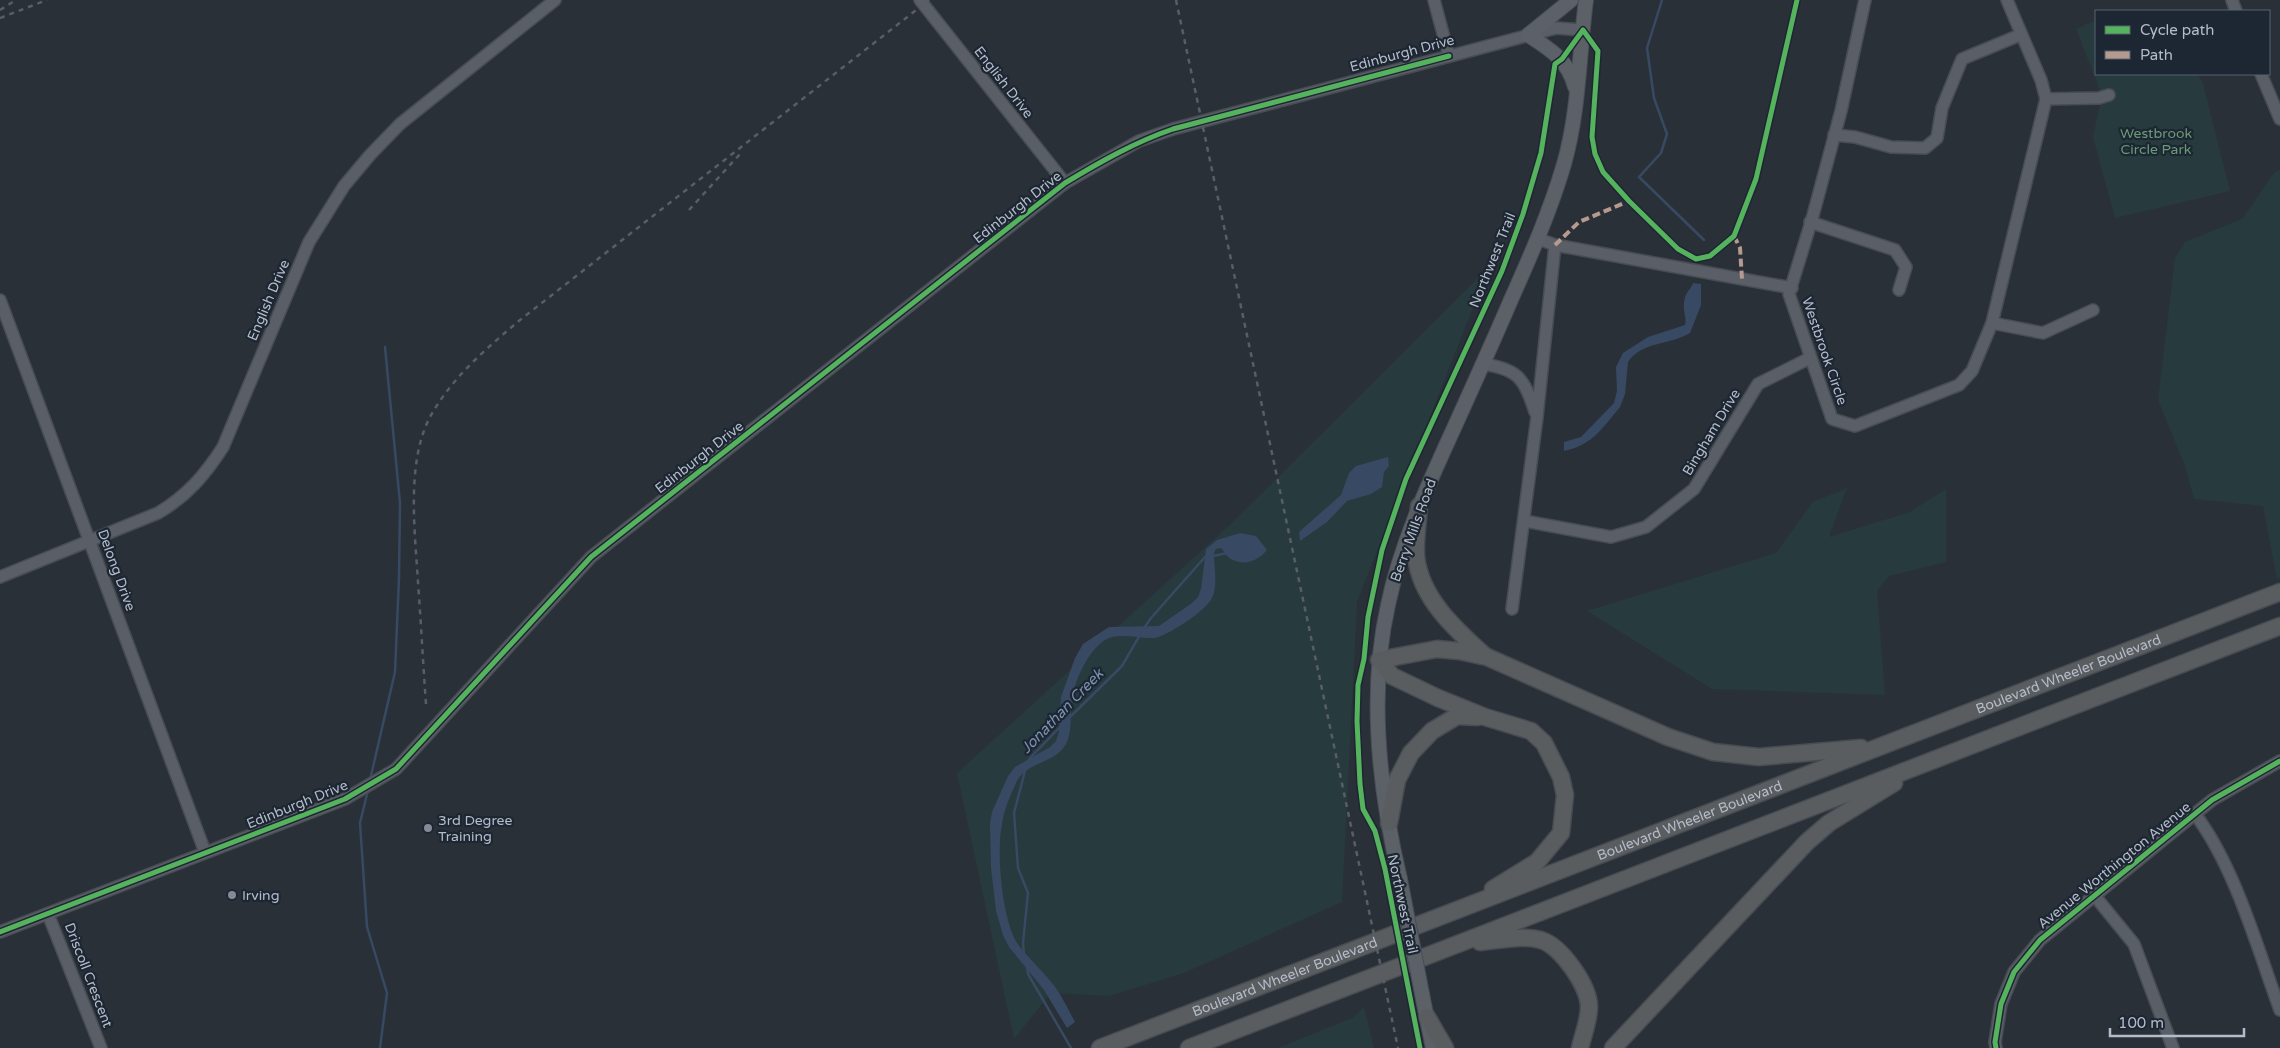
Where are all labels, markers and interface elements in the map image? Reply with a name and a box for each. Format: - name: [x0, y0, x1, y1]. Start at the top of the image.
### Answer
- legend: [2095, 10, 2270, 75]
- text: Cycle path: [2140, 21, 2214, 39]
- street label: Edinburgh Drive: [1348, 31, 1456, 76]
- street label: English Drive: [970, 43, 1037, 122]
- text: Path: [2140, 46, 2173, 64]
- park label: Westbrook Circle Park: [2120, 125, 2192, 158]
- street label: Edinburgh Drive: [970, 168, 1065, 247]
- street label: Northwest Trail: [1466, 210, 1519, 310]
- street label: English Drive: [244, 257, 293, 343]
- street label: Westbrook Circle: [1798, 295, 1851, 407]
- street label: Bingham Drive: [1679, 386, 1744, 479]
- street label: Edinburgh Drive: [652, 418, 747, 497]
- street label: Berry Mills Road: [1387, 476, 1440, 584]
- street label: Delong Drive: [94, 527, 139, 613]
- street label: Boulevard Wheeler Boulevard: [1973, 631, 2163, 718]
- water label: Jonathan Creek: [1017, 664, 1108, 757]
- street label: Edinburgh Drive: [244, 776, 350, 832]
- street label: Boulevard Wheeler Boulevard: [1595, 777, 1785, 864]
- street label: Avenue Worthington Avenue: [2034, 798, 2194, 932]
- place label: 3rd Degree Training: [438, 812, 512, 845]
- marker: 3rd Degree Training: [422, 822, 434, 834]
- street label: Northwest Trail: [1384, 853, 1421, 955]
- place label: Irving: [242, 887, 279, 904]
- marker: Irving: [226, 889, 238, 901]
- street label: Driscoll Crescent: [61, 920, 117, 1031]
- street label: Boulevard Wheeler Boulevard: [1190, 934, 1380, 1021]
- scale bar: [2110, 1006, 2244, 1038]
- text: 100 m: [2118, 1014, 2164, 1032]

